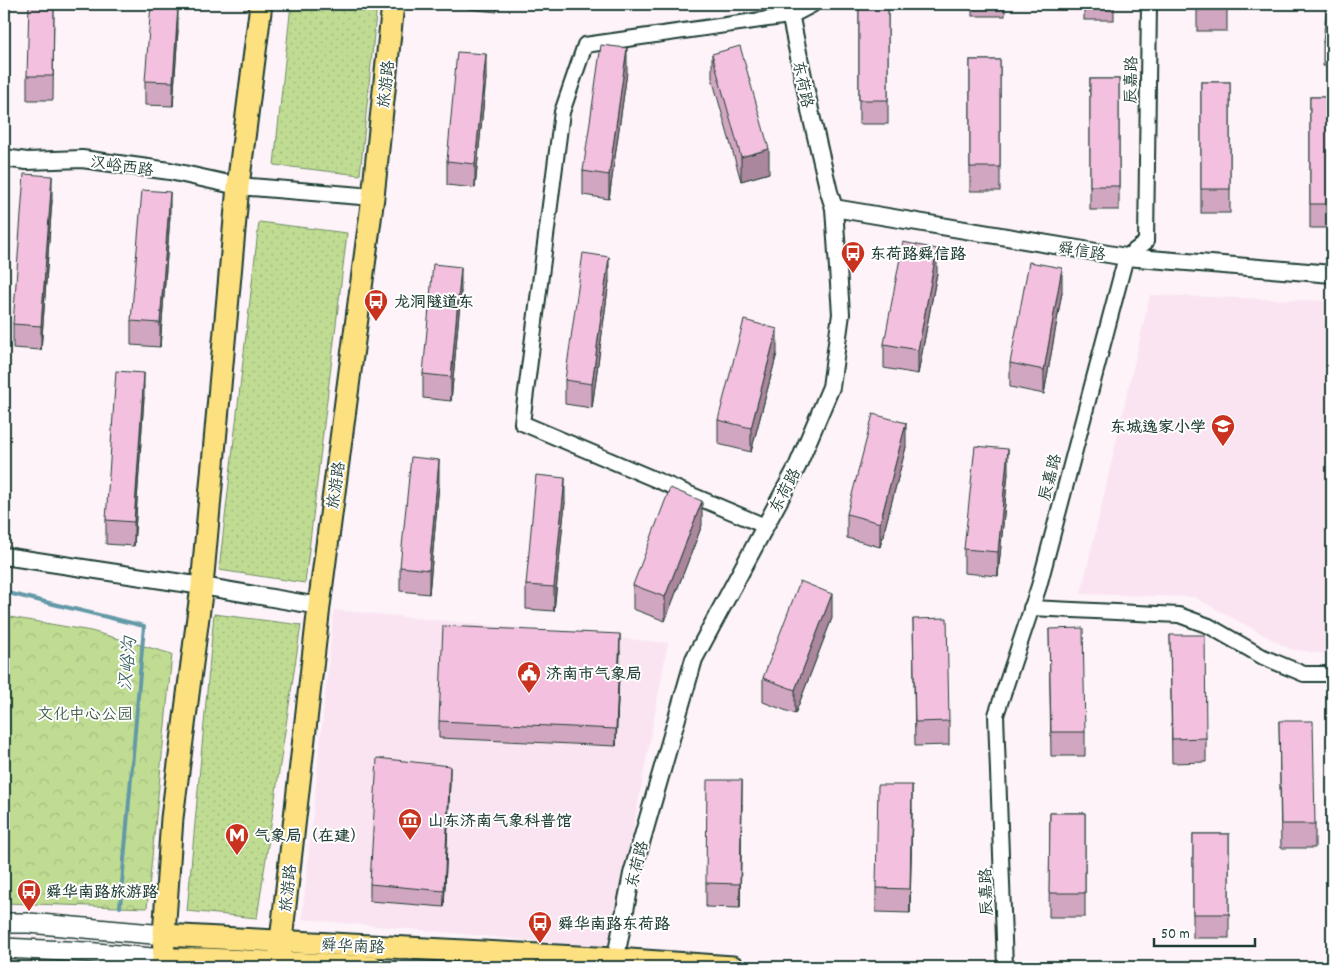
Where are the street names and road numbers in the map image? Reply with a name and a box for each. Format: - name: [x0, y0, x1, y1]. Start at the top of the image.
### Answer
- street label: 辰嘉路: [1121, 56, 1144, 104]
- street label: 旅游路: [374, 59, 401, 109]
- street label: 东荷路: [785, 59, 818, 110]
- street label: 汉峪西路: [88, 152, 155, 183]
- street label: 舜信路: [1056, 237, 1107, 268]
- street label: 辰嘉路: [1034, 451, 1069, 504]
- street label: 旅游路: [323, 460, 352, 511]
- street label: 东荷路: [765, 465, 808, 518]
- street label: 东荷路: [621, 839, 655, 891]
- street label: 旅游路: [276, 863, 303, 913]
- street label: 辰嘉路: [975, 868, 1000, 916]
- street label: 舜华南路: [320, 934, 385, 961]

